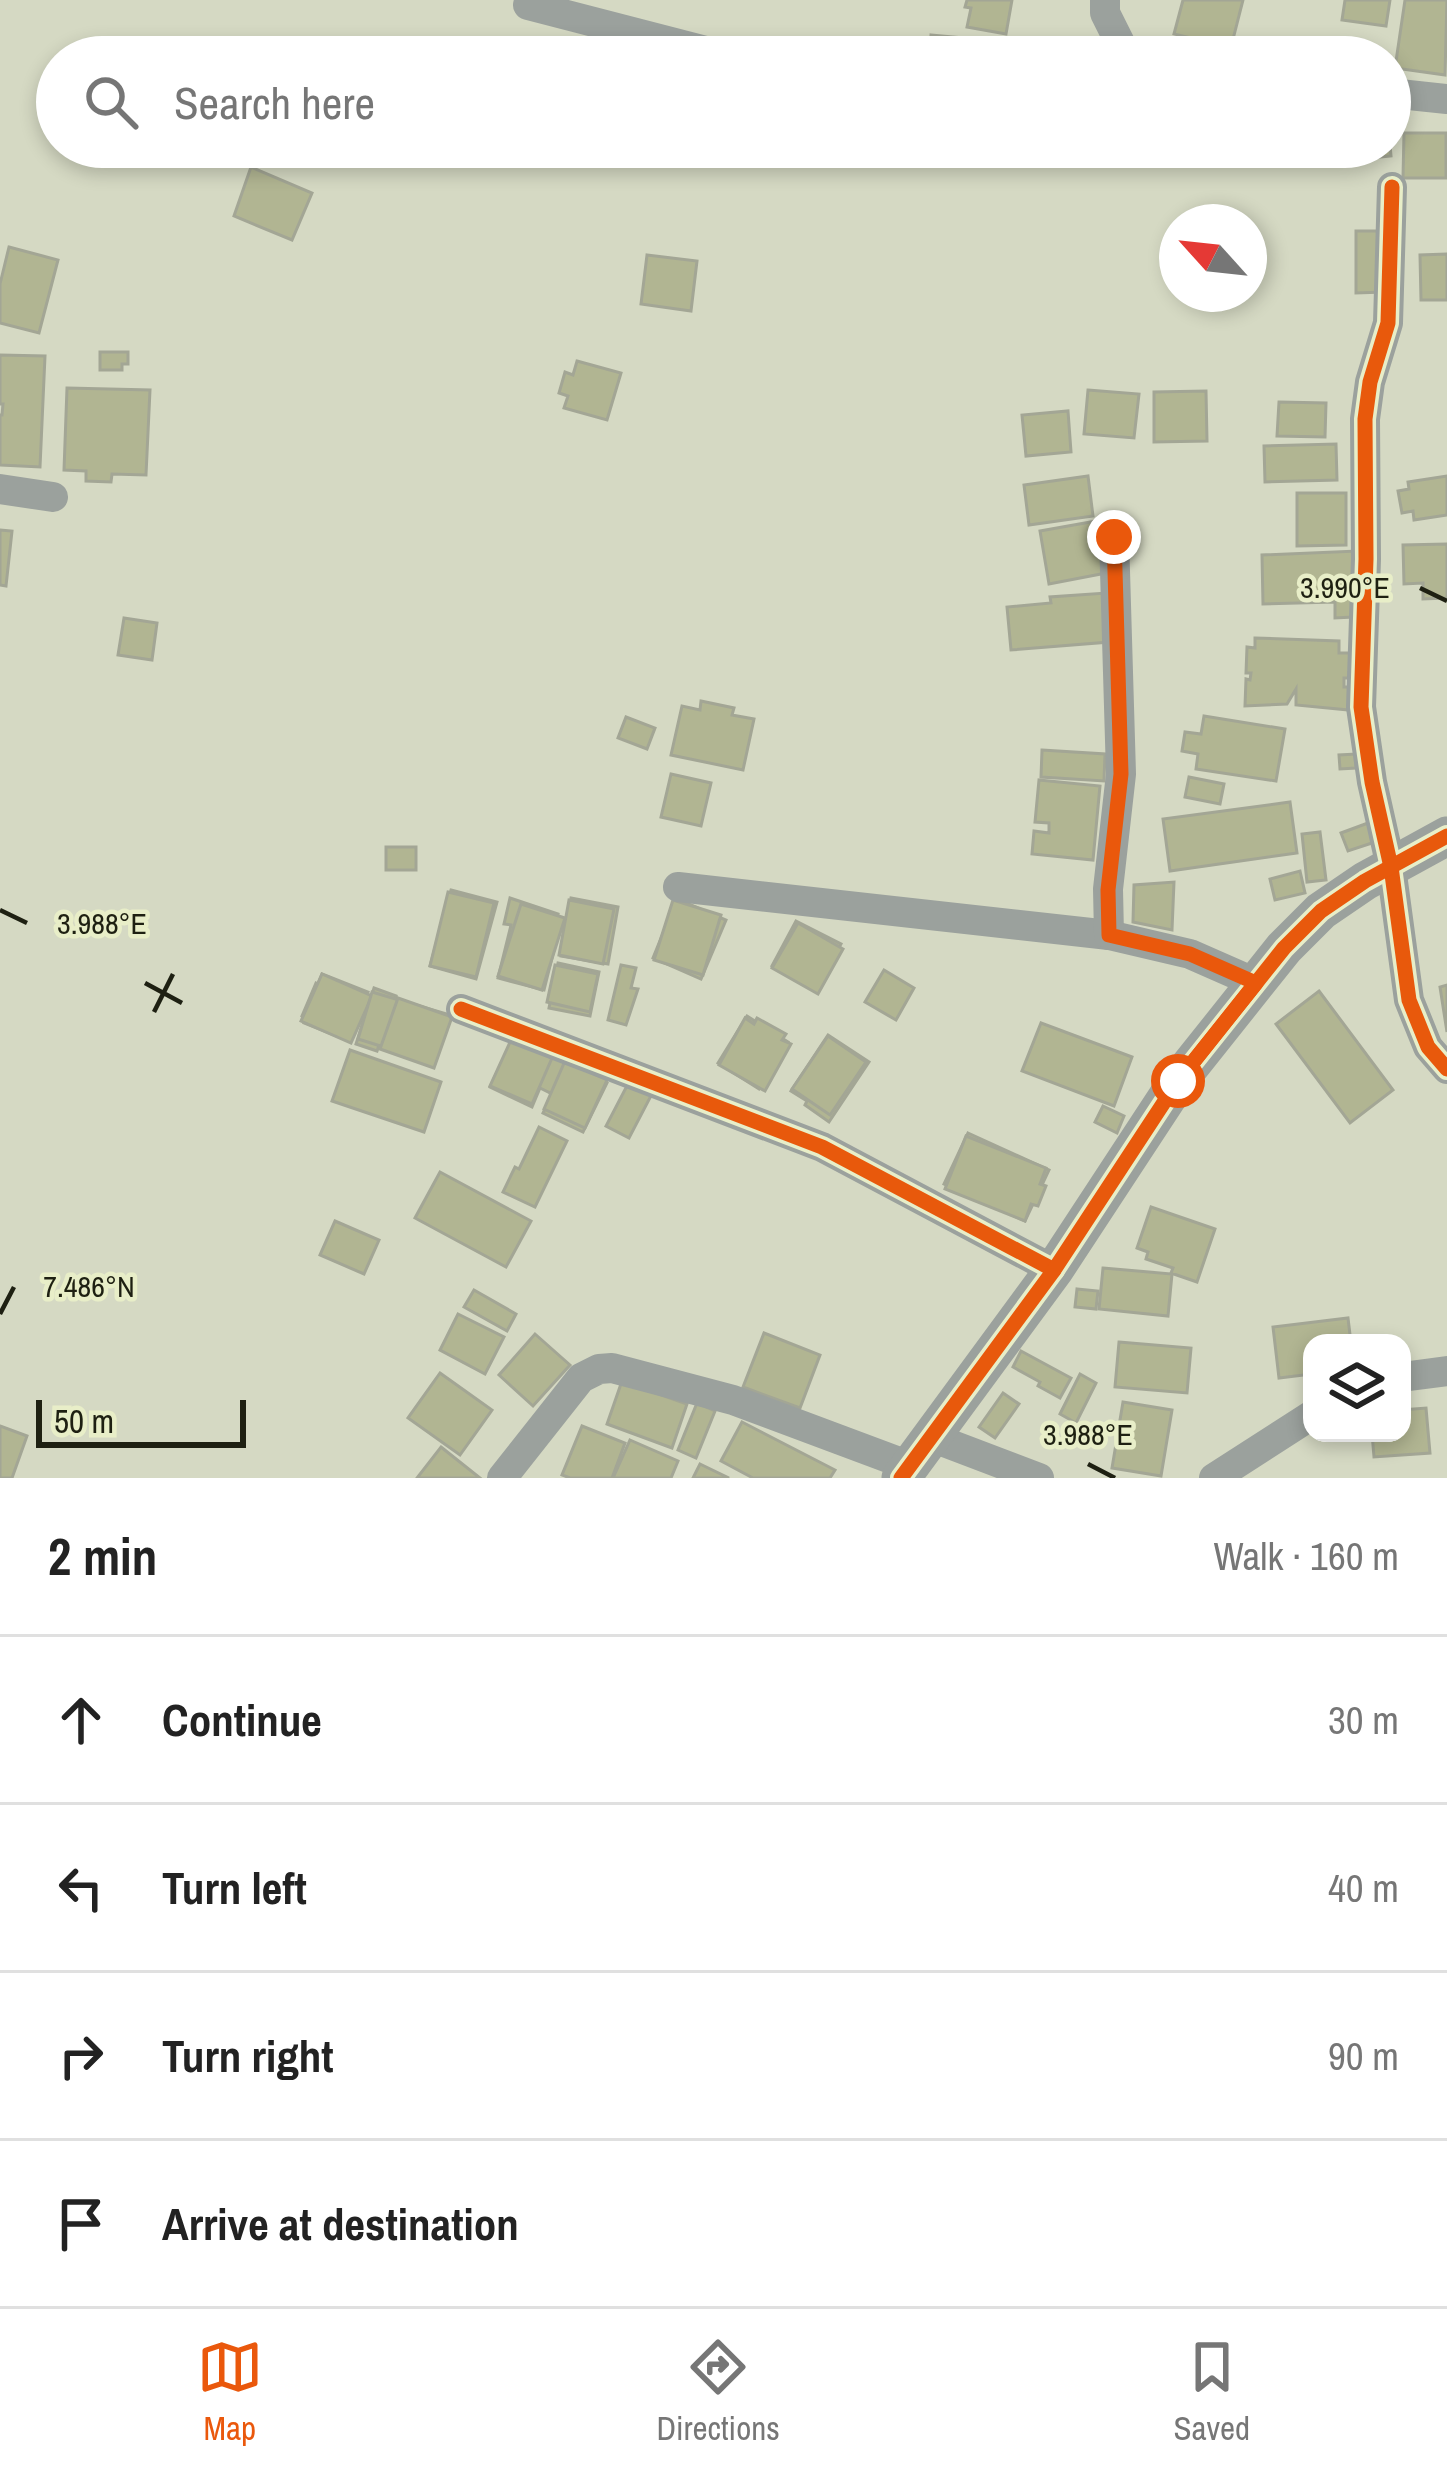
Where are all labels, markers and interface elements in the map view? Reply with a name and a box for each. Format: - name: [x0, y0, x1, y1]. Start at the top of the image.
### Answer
- search box: [36, 36, 1411, 168]
- icon: search: [78, 69, 144, 135]
- text: Search here: [174, 72, 375, 133]
- north arrow: [1159, 204, 1267, 312]
- route end: [1087, 510, 1141, 564]
- text: 3.990°E: [1300, 567, 1390, 607]
- text: 3.988°E: [57, 903, 147, 943]
- route start: [1151, 1054, 1205, 1108]
- text: 7.486°N: [43, 1266, 135, 1306]
- map controls: [1303, 1334, 1411, 1442]
- button: layers: [1303, 1334, 1411, 1442]
- scale bar: [36, 1394, 246, 1447]
- text: 50 m: [54, 1399, 114, 1443]
- text: 3.988°E: [1043, 1414, 1133, 1454]
- text: 2 min: [48, 1522, 157, 1591]
- text: Walk · 160 m: [1214, 1530, 1399, 1582]
- icon: ahead: [48, 1687, 114, 1753]
- text: Continue: [162, 1689, 322, 1750]
- text: 30 m: [1328, 1694, 1399, 1746]
- icon: left: [48, 1855, 114, 1921]
- text: Turn left: [162, 1857, 307, 1918]
- text: 40 m: [1328, 1862, 1399, 1914]
- icon: right: [48, 2023, 114, 2089]
- text: Turn right: [162, 2025, 334, 2086]
- text: 90 m: [1328, 2030, 1399, 2082]
- icon: arrive: [48, 2191, 114, 2257]
- text: Arrive at destination: [162, 2193, 519, 2254]
- tab: Map: [197, 2334, 263, 2450]
- tab: Directions: [656, 2334, 780, 2450]
- tab: Saved: [1173, 2334, 1250, 2450]

